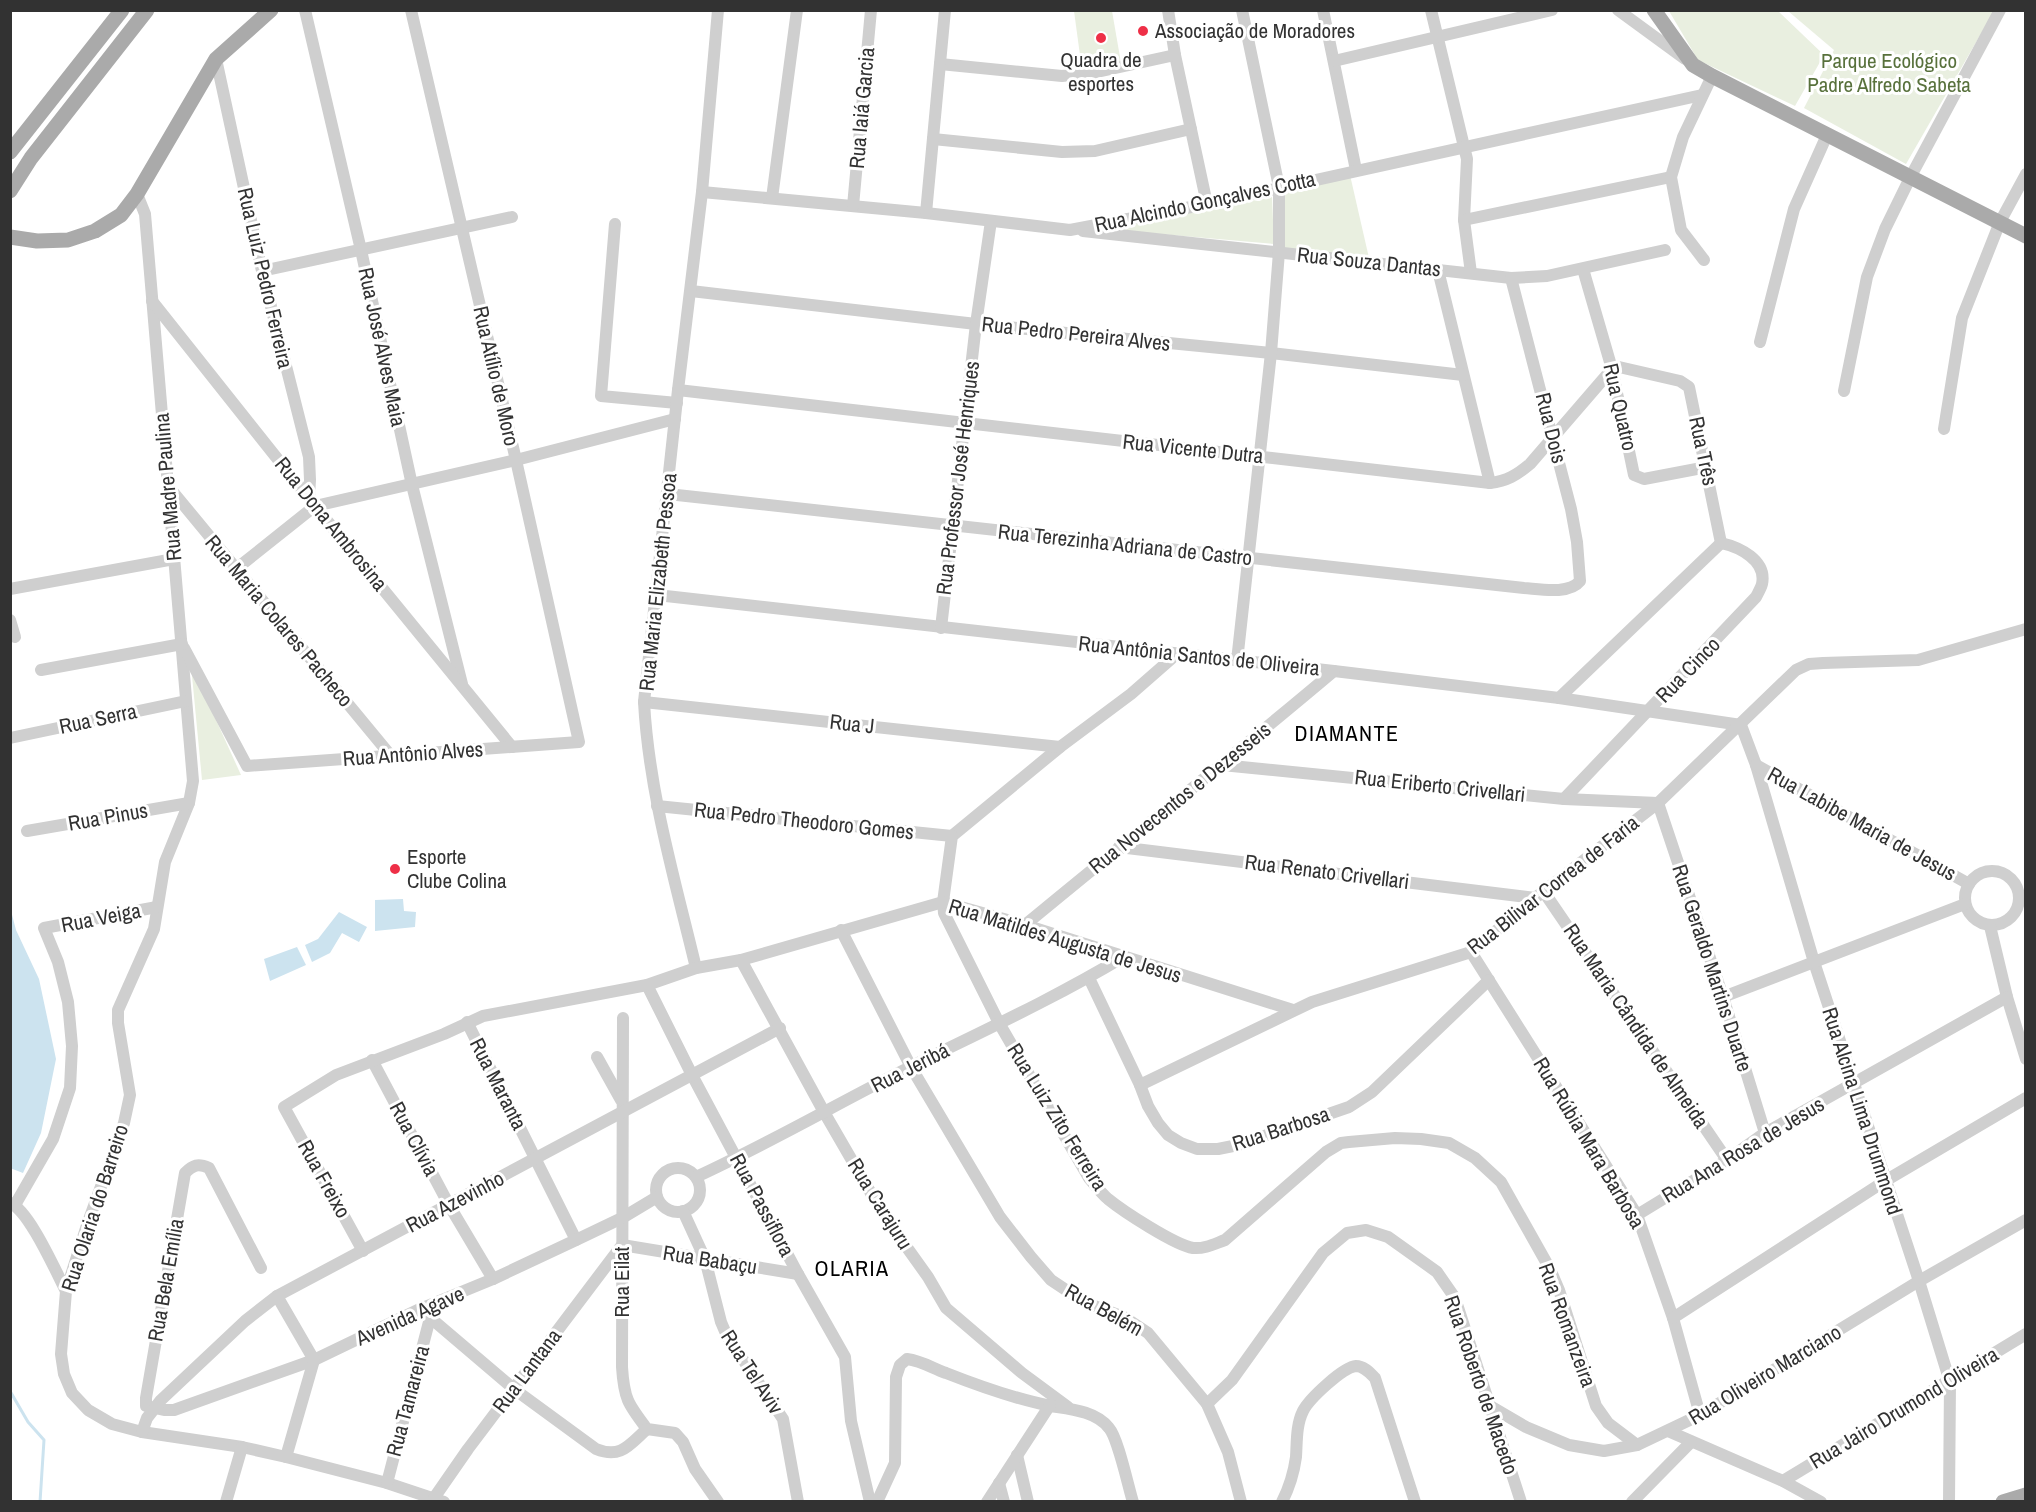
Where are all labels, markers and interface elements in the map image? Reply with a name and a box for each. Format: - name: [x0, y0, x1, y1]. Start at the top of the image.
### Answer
- place label: Associação de Moradores: [1154, 16, 1355, 45]
- marker: Associação de Moradores: [1136, 24, 1150, 38]
- marker: Quadra de esportes: [1094, 31, 1108, 45]
- place label: Quadra de esportes: [1060, 45, 1142, 98]
- street label: Rua Iaiá Garcia: [842, 46, 881, 170]
- park label: Parque Ecológico Padre Alfredo Sabeta: [1807, 46, 1971, 99]
- street label: Rua Alcindo Gonçalves Cotta: [1092, 164, 1318, 239]
- street label: Rua Luiz Pedro Ferreira: [231, 185, 301, 372]
- street label: Rua Souza Dantas: [1296, 240, 1442, 283]
- street label: Rua José Alves Maia: [351, 265, 414, 429]
- street label: Rua Atílio de Moro: [466, 303, 527, 449]
- street label: Rua Pedro Pereira Alves: [980, 309, 1172, 358]
- street label: Rua Professor José Henriques: [929, 359, 986, 597]
- street label: Rua Quatro: [1596, 360, 1645, 454]
- street label: Rua Dois: [1529, 390, 1574, 466]
- street label: Rua Madre Paulina: [147, 411, 188, 562]
- street label: Rua Três: [1682, 414, 1725, 488]
- street label: Rua Vicente Dutra: [1121, 427, 1265, 470]
- street label: Rua Dona Ambrosina: [268, 451, 395, 597]
- street label: Rua Maria Elizabeth Pessoa: [632, 471, 683, 692]
- street label: Rua Terezinha Adriana de Castro: [997, 517, 1254, 572]
- street label: Rua Maria Colares Pacheco: [199, 529, 360, 713]
- street label: Rua Antônia Santos de Oliveira: [1077, 628, 1321, 683]
- street label: Rua Cinco: [1649, 630, 1726, 709]
- street label: Rua Serra: [56, 696, 140, 741]
- street label: Rua J: [828, 707, 876, 740]
- street label: Rua Novecentos e Dezesseis: [1082, 715, 1277, 880]
- district label: DIAMANTE: [1294, 718, 1400, 748]
- street label: Rua Antônio Alves: [342, 734, 484, 773]
- street label: Rua Labibe Maria de Jesus: [1763, 760, 1962, 888]
- street label: Rua Eriberto Crivellari: [1353, 762, 1527, 809]
- street label: Rua Pinus: [66, 795, 150, 838]
- street label: Rua Pedro Theodoro Gomes: [693, 795, 915, 846]
- street label: Rua Bilivar Correa de Faria: [1461, 808, 1645, 961]
- place label: Esporte Clube Colina: [407, 842, 507, 895]
- street label: Rua Renato Crivellari: [1243, 847, 1411, 896]
- street label: Rua Geraldo Martins Duarte: [1665, 861, 1760, 1075]
- marker: Esporte Clube Colina: [388, 862, 402, 876]
- street label: Rua Matildes Augusta de Jesus: [945, 891, 1185, 990]
- street label: Rua Veiga: [59, 896, 144, 939]
- street label: Rua Maria Cândida de Almeida: [1557, 918, 1716, 1134]
- street label: Rua Alcina Lima Drummond: [1815, 1004, 1910, 1218]
- street label: Rua Maranta: [463, 1033, 534, 1135]
- street label: Rua Jeribá: [866, 1035, 954, 1100]
- street label: Rua Luiz Zito Ferreira: [1000, 1038, 1115, 1196]
- street label: Rua Rúbia Mara Barbosa: [1527, 1052, 1652, 1234]
- street label: Rua Ana Rosa de Jesus: [1656, 1090, 1829, 1210]
- street label: Rua Clívia: [383, 1096, 446, 1181]
- street label: Rua Barbosa: [1229, 1099, 1334, 1158]
- street label: Rua Olaria do Barreiro: [54, 1121, 135, 1295]
- street label: Rua Freixo: [291, 1134, 358, 1223]
- street label: Rua Passiflora: [723, 1148, 802, 1262]
- street label: Rua Carajuru: [841, 1153, 920, 1255]
- street label: Rua Azevinho: [401, 1164, 509, 1240]
- street label: Rua Bela Emília: [140, 1216, 191, 1344]
- street label: Rua Babaçu: [661, 1238, 759, 1281]
- street label: Rua Eilat: [607, 1246, 636, 1317]
- district label: OLARIA: [814, 1253, 890, 1283]
- street label: Rua Romanzeira: [1532, 1259, 1603, 1391]
- street label: Rua Belém: [1060, 1276, 1149, 1343]
- street label: Avenida Agave: [350, 1279, 468, 1353]
- street label: Rua Roberto de Macedo: [1437, 1291, 1526, 1478]
- street label: Rua Oliveiro Marciano: [1683, 1318, 1846, 1432]
- street label: Rua Lantana: [485, 1322, 568, 1419]
- street label: Rua Tel Aviv: [714, 1324, 791, 1420]
- street label: Rua Jairo Drumond Oliveira: [1804, 1339, 2004, 1475]
- street label: Rua Tamareira: [379, 1342, 436, 1460]

